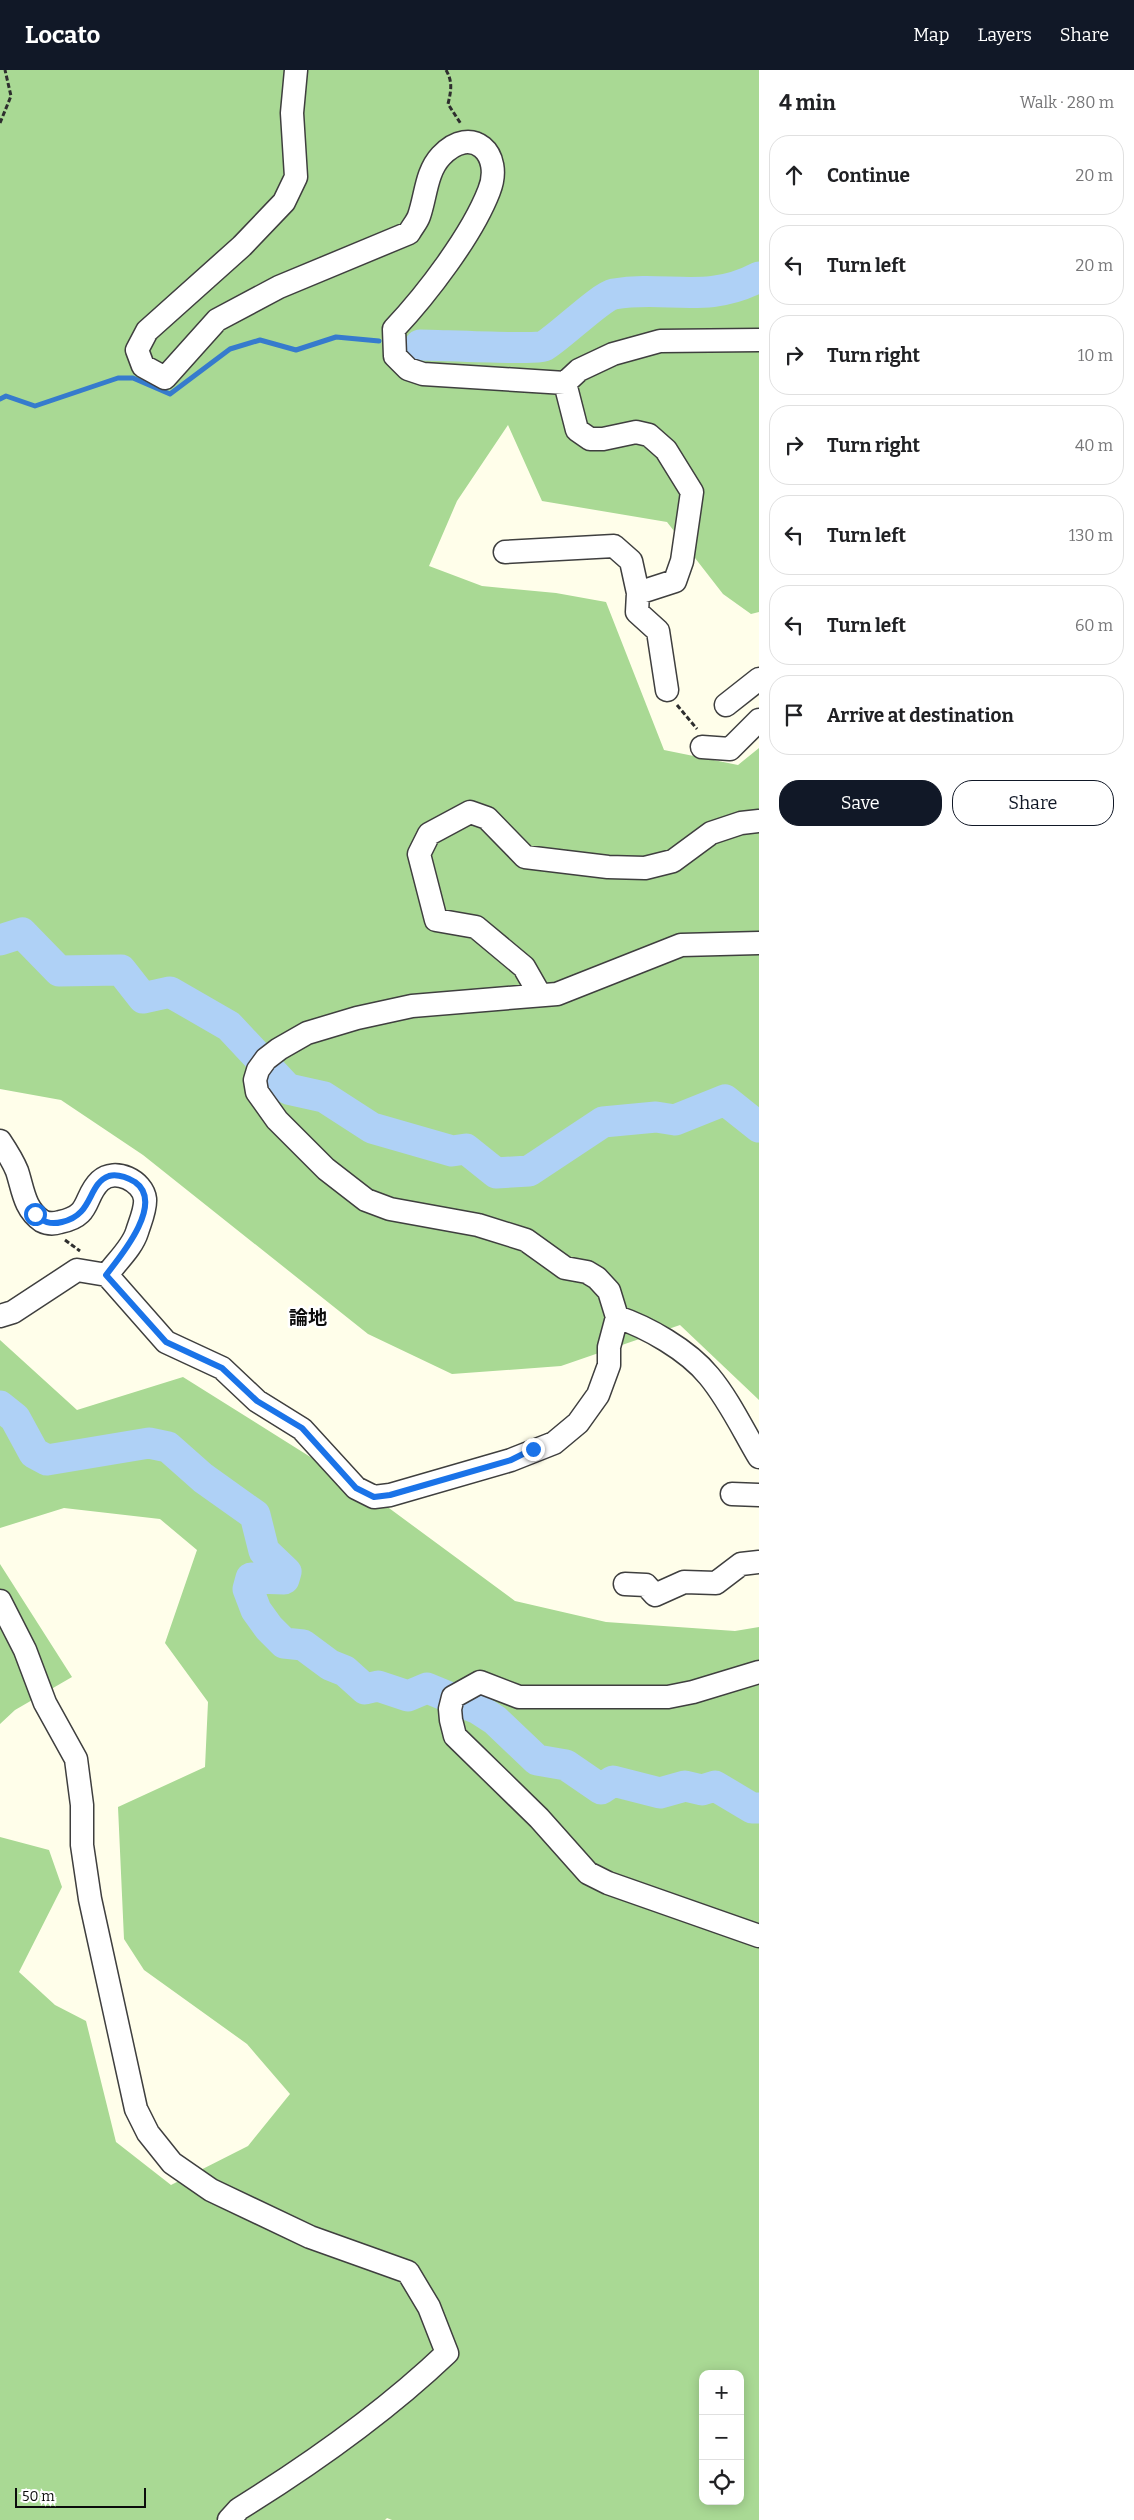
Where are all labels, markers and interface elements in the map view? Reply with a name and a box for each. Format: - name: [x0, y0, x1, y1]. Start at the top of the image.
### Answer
- text: Locato: [25, 21, 100, 49]
- text: Map: [913, 24, 949, 46]
- text: Layers: [977, 24, 1032, 46]
- text: Share: [1060, 24, 1109, 46]
- text: 4 min: [779, 90, 836, 116]
- text: Walk · 280 m: [1020, 93, 1114, 112]
- icon: ahead: [780, 161, 808, 189]
- text: Continue: [827, 164, 910, 187]
- text: 20 m: [1076, 166, 1113, 185]
- icon: left: [780, 251, 808, 279]
- text: Turn left: [827, 254, 906, 277]
- text: 20 m: [1076, 256, 1113, 275]
- icon: right: [780, 341, 808, 369]
- text: Turn right: [827, 344, 920, 367]
- text: 10 m: [1078, 346, 1113, 365]
- icon: right: [780, 431, 808, 459]
- text: Turn right: [827, 434, 920, 457]
- text: 40 m: [1075, 436, 1113, 455]
- icon: left: [780, 521, 808, 549]
- text: Turn left: [827, 524, 906, 547]
- text: 130 m: [1069, 526, 1113, 545]
- icon: left: [780, 611, 808, 639]
- text: Turn left: [827, 614, 906, 637]
- text: 60 m: [1075, 616, 1113, 635]
- icon: arrive: [780, 701, 808, 729]
- text: Arrive at destination: [827, 704, 1014, 727]
- button: Save: [779, 780, 942, 826]
- button: Share: [952, 780, 1114, 826]
- route start: [24, 1203, 47, 1226]
- district label: 論地: [289, 1306, 327, 1329]
- route end: [522, 1438, 545, 1461]
- map controls: [699, 2370, 744, 2505]
- button: +: [699, 2370, 744, 2415]
- button: −: [699, 2415, 744, 2460]
- button: locate: [699, 2460, 744, 2505]
- scale bar: [15, 2485, 146, 2508]
- text: 50 m: [22, 2488, 55, 2505]

